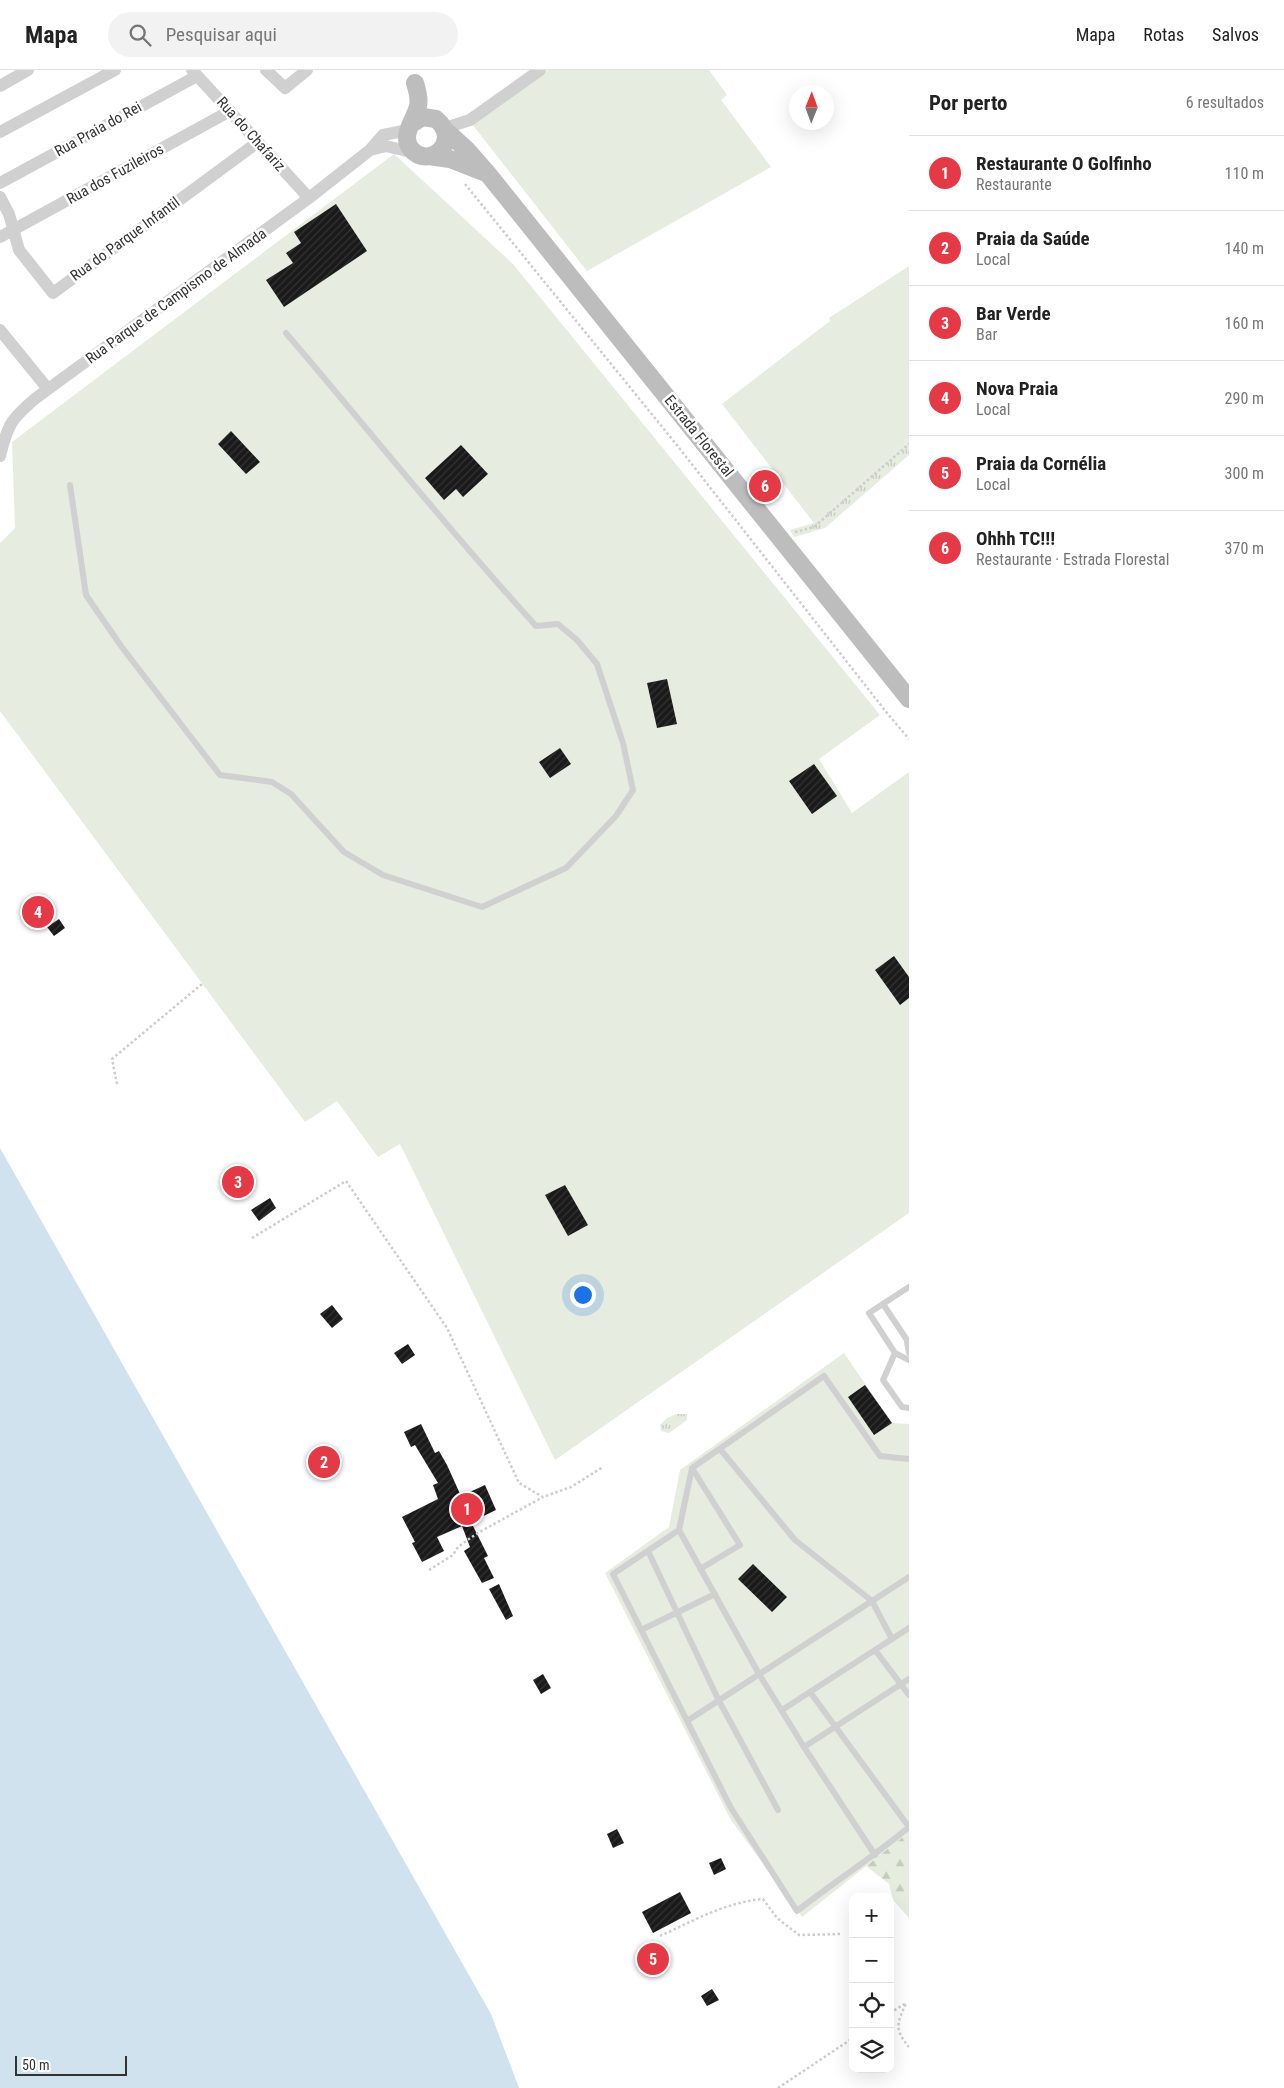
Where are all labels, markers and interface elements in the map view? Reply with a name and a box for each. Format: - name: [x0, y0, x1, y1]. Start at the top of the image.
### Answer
- search box: [108, 12, 458, 57]
- text: Mapa: [25, 21, 78, 49]
- icon: search: [126, 21, 154, 49]
- text: Pesquisar aqui: [166, 23, 277, 46]
- text: Mapa: [1076, 24, 1115, 45]
- text: Rotas: [1143, 24, 1184, 45]
- text: Salvos: [1212, 24, 1259, 45]
- north arrow: [789, 85, 834, 130]
- text: Por perto: [929, 91, 1008, 115]
- street label: Rua do Chafariz: [213, 93, 289, 175]
- text: 6 resultados: [1186, 93, 1264, 112]
- street label: Rua Praia do Rei: [51, 98, 145, 160]
- street label: Rua dos Fuzileiros: [63, 140, 167, 208]
- text: Restaurante O Golfinho: [976, 152, 1152, 175]
- text: 1: [941, 164, 949, 183]
- text: 110 m: [1225, 164, 1264, 183]
- text: Restaurante: [976, 175, 1052, 194]
- street label: Rua do Parque Infantil: [67, 193, 183, 285]
- street label: Rua Parque de Campismo de Almada: [82, 224, 270, 368]
- text: Praia da Saúde: [976, 227, 1090, 250]
- text: 2: [941, 239, 949, 258]
- text: 140 m: [1225, 239, 1264, 258]
- text: Local: [976, 250, 1010, 269]
- text: Bar Verde: [976, 302, 1051, 325]
- text: 3: [941, 314, 949, 333]
- text: 160 m: [1225, 314, 1264, 333]
- text: Bar: [976, 325, 997, 344]
- text: Nova Praia: [976, 377, 1058, 400]
- text: 4: [941, 389, 949, 408]
- text: 290 m: [1225, 389, 1264, 408]
- street label: Estrada Florestal: [661, 392, 737, 480]
- text: Local: [976, 400, 1010, 419]
- text: Praia da Cornélia: [976, 452, 1106, 475]
- text: 5: [941, 464, 949, 483]
- text: 300 m: [1225, 464, 1264, 483]
- pin: 6: [749, 467, 781, 505]
- text: Local: [976, 475, 1010, 494]
- text: Ohhh TC!!!: [976, 527, 1055, 550]
- text: 6: [941, 539, 949, 558]
- text: 370 m: [1225, 539, 1264, 558]
- text: Restaurante · Estrada Florestal: [976, 550, 1169, 569]
- pin: 4: [22, 893, 54, 931]
- pin: 3: [222, 1163, 254, 1201]
- your location: [570, 1282, 596, 1308]
- pin: 2: [308, 1443, 340, 1481]
- pin: 1: [451, 1490, 483, 1528]
- map controls: [849, 1893, 894, 2073]
- button: +: [849, 1893, 894, 1938]
- button: −: [849, 1938, 894, 1983]
- pin: 5: [637, 1940, 669, 1978]
- button: locate: [849, 1983, 894, 2028]
- button: layers: [849, 2028, 894, 2073]
- scale bar: [15, 2053, 128, 2076]
- text: 50 m: [22, 2057, 50, 2073]

